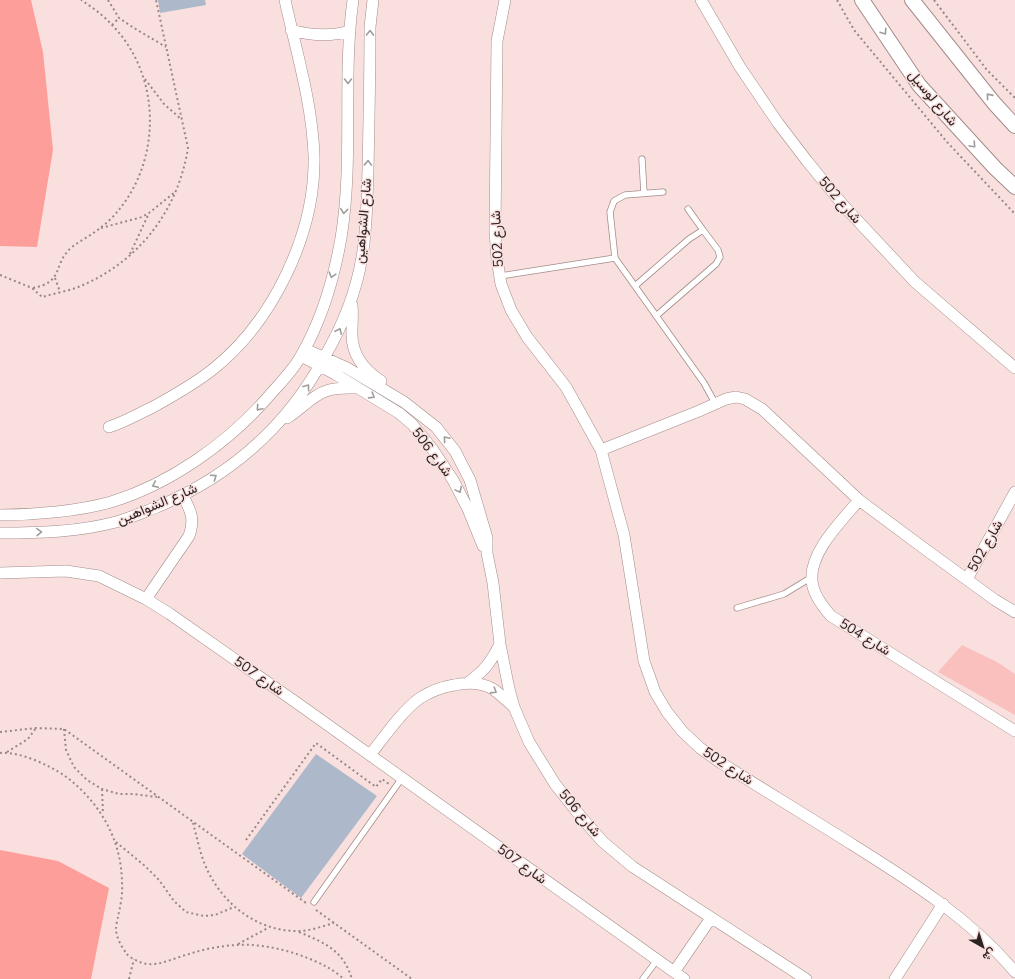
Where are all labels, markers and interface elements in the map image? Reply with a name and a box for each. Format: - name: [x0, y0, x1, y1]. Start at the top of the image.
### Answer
- one-way arrow: [879, 28, 886, 35]
- one-way arrow: [366, 30, 374, 36]
- street label: شارع لوسيل: [903, 66, 962, 131]
- one-way arrow: [344, 78, 352, 84]
- one-way arrow: [987, 94, 994, 101]
- one-way arrow: [969, 140, 976, 147]
- one-way arrow: [364, 160, 372, 166]
- street label: شارع 502: [813, 172, 866, 228]
- street label: شارع الشواهين: [350, 177, 377, 265]
- one-way arrow: [340, 208, 349, 214]
- street label: شارع 502: [486, 210, 509, 268]
- one-way arrow: [329, 271, 337, 278]
- one-way arrow: [334, 327, 342, 335]
- one-way arrow: [302, 385, 309, 392]
- one-way arrow: [367, 392, 374, 399]
- one-way arrow: [256, 403, 263, 410]
- street label: شارع 506: [406, 424, 457, 481]
- one-way arrow: [444, 437, 451, 444]
- one-way arrow: [210, 475, 217, 482]
- street label: شارع الشواهين: [114, 479, 201, 530]
- one-way arrow: [152, 480, 159, 488]
- one-way arrow: [454, 486, 461, 493]
- street label: شارع 502: [963, 516, 1008, 576]
- one-way arrow: [36, 528, 42, 536]
- street label: شارع 504: [835, 614, 894, 661]
- street label: شارع 507: [230, 652, 288, 701]
- one-way arrow: [490, 686, 497, 694]
- street label: شارع 502: [698, 743, 757, 790]
- street label: شارع 506: [554, 785, 606, 842]
- street label: شارع 507: [493, 840, 551, 889]
- north arrow: [963, 927, 1003, 967]
- text: ش: [979, 944, 999, 964]

